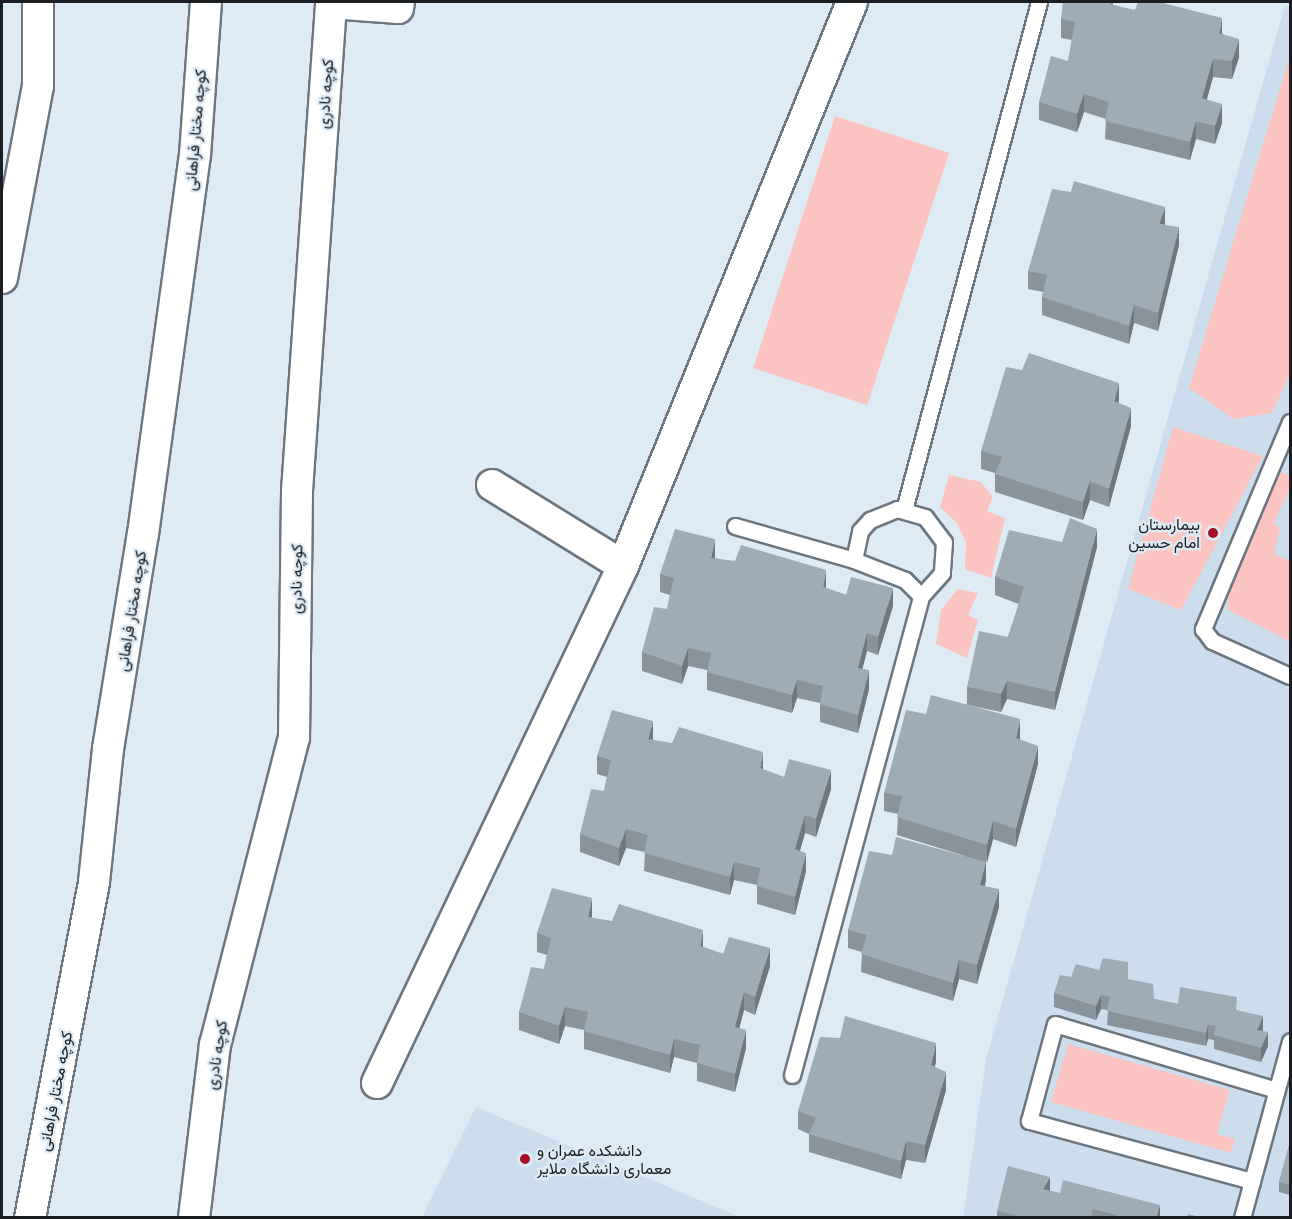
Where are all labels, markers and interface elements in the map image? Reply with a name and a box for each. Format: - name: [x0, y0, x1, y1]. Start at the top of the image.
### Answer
- street label: کوچه نادری: [313, 58, 337, 130]
- street label: کوچه مختار فراهانی: [180, 68, 210, 192]
- place label: بیمارستان امام حسین: [1128, 514, 1200, 552]
- marker: بیمارستان امام حسین: [1204, 524, 1222, 542]
- street label: کوچه نادری: [286, 544, 306, 614]
- street label: کوچه مختار فراهانی: [112, 549, 150, 673]
- street label: کوچه نادری: [201, 1019, 231, 1091]
- street label: کوچه مختار فراهانی: [34, 1029, 76, 1153]
- place label: دانشکده عمران و معماری دانشگاه ملایر: [537, 1140, 671, 1178]
- marker: دانشکده عمران و معماری دانشگاه ملایر: [518, 1152, 532, 1166]

